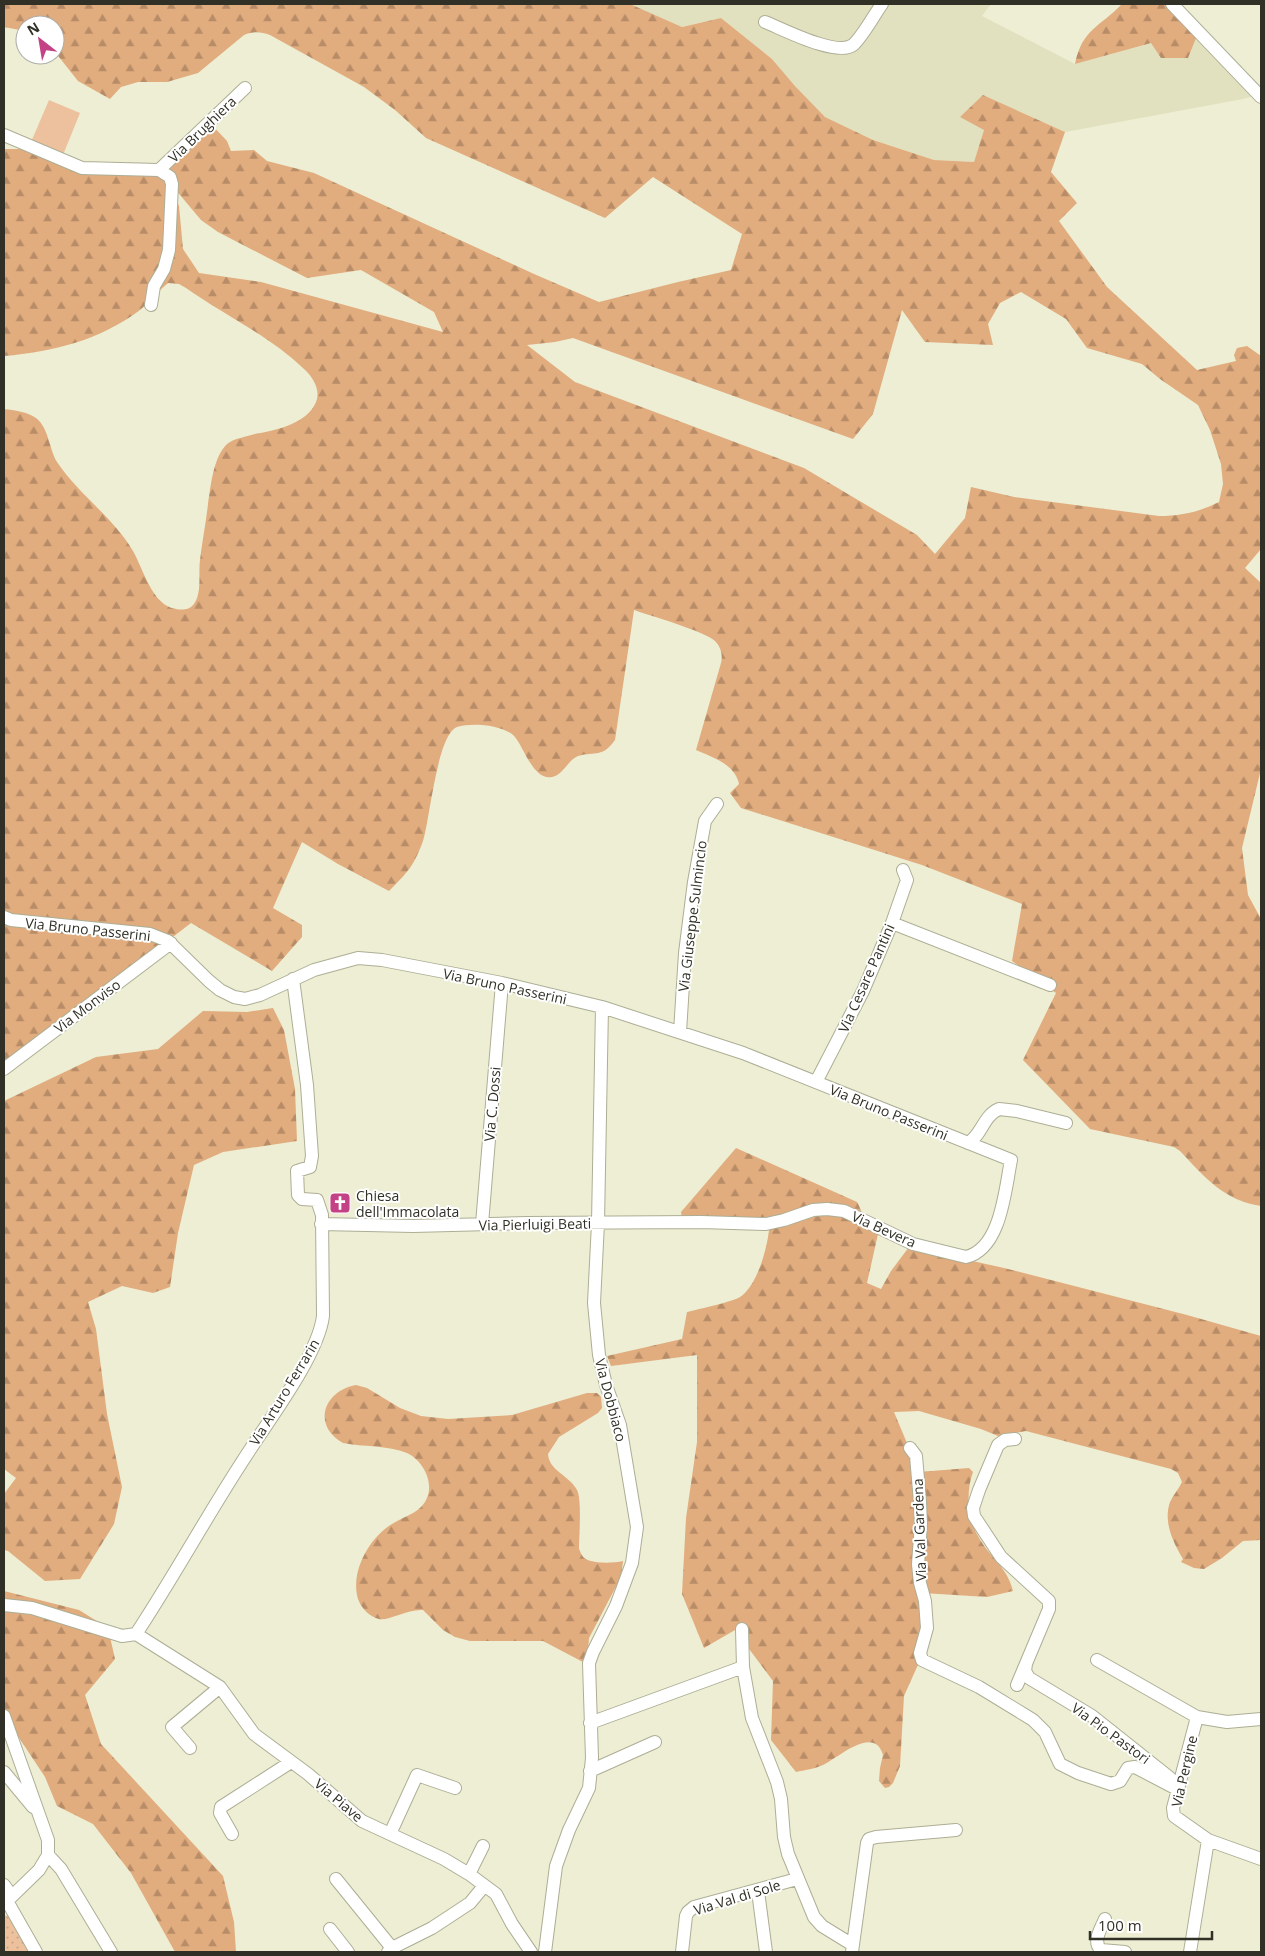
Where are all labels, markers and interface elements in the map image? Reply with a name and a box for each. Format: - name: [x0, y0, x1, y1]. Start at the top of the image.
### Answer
- north arrow: [15, 15, 65, 65]
- text: N: [23, 17, 43, 40]
- street label: Via Brughiera: [164, 92, 240, 166]
- street label: Via Giuseppe Sulmincio: [673, 839, 711, 993]
- street label: Via Bruno Passerini: [24, 913, 152, 945]
- street label: Via Cesare Pantini: [834, 921, 898, 1035]
- street label: Via Bruno Passerini: [441, 964, 569, 1008]
- street label: Via Monviso: [50, 975, 124, 1037]
- street label: Via C. Dossi: [479, 1066, 505, 1142]
- street label: Via Bruno Passerini: [827, 1080, 951, 1144]
- place label: Chiesa dell'Immacolata: [356, 1186, 459, 1221]
- church icon: Chiesa dell'Immacolata: [328, 1191, 352, 1215]
- street label: Via Bevera: [849, 1206, 919, 1252]
- street label: Via Pierluigi Beati: [479, 1214, 591, 1234]
- street label: Via Arturo Ferrarin: [245, 1335, 323, 1449]
- street label: Via Dobbiaco: [591, 1356, 631, 1444]
- street label: Via Val Gardena: [908, 1478, 930, 1582]
- street label: Via Pio Pastori: [1068, 1698, 1154, 1768]
- street label: Via Pergine: [1167, 1733, 1201, 1809]
- street label: Via Piave: [311, 1774, 367, 1826]
- street label: Via Val di Sole: [691, 1875, 783, 1919]
- scale bar: [1090, 1908, 1212, 1940]
- text: 100 m: [1098, 1915, 1142, 1935]

